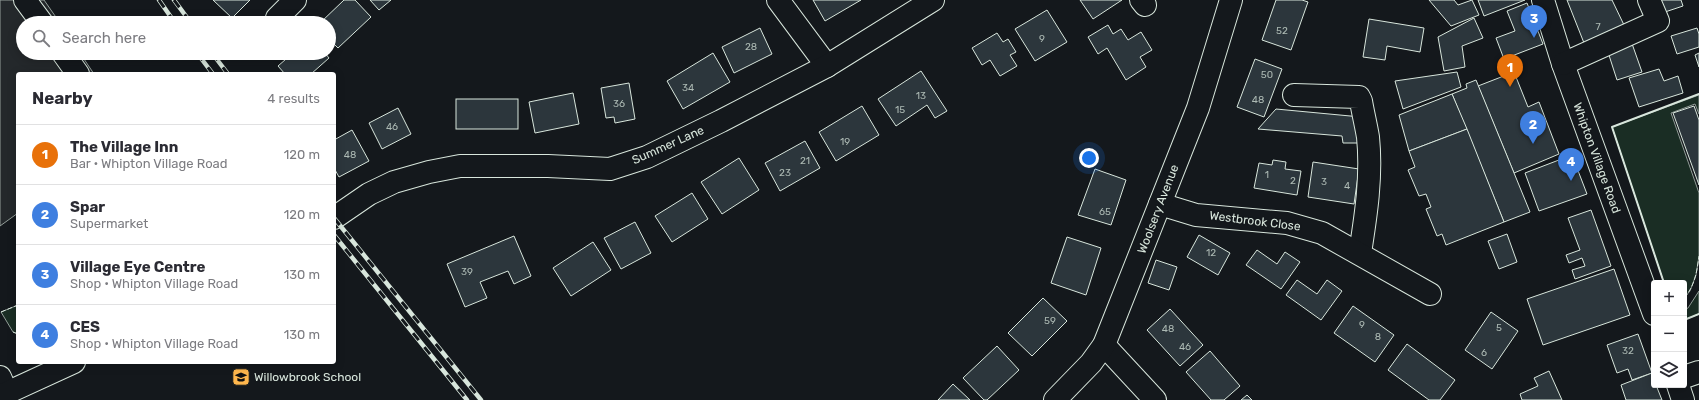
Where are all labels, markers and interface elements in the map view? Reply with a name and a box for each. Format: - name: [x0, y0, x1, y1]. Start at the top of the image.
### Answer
- pin: 3: [1521, 5, 1547, 38]
- search box: [16, 16, 336, 60]
- house number: 7: [1595, 21, 1601, 33]
- house number: 52: [1276, 25, 1288, 37]
- icon: search: [30, 27, 52, 49]
- text: Search here: [62, 29, 146, 47]
- house number: 9: [1039, 33, 1045, 45]
- house number: 28: [745, 41, 757, 53]
- pin: 1: [1497, 54, 1523, 87]
- house number: 50: [1261, 69, 1273, 81]
- house number: 34: [682, 82, 694, 94]
- text: Nearby: [32, 88, 93, 108]
- house number: 13: [916, 90, 926, 102]
- text: 4 results: [267, 91, 320, 106]
- house number: 48: [1252, 94, 1264, 106]
- house number: 36: [613, 98, 625, 110]
- street label: Whipton Village Road: [1570, 101, 1624, 215]
- house number: 15: [895, 104, 905, 116]
- pin: 2: [1520, 111, 1546, 144]
- house number: 46: [386, 121, 398, 133]
- street label: Summer Lane: [630, 123, 706, 167]
- house number: 19: [840, 136, 850, 148]
- text: The Village Inn: [70, 138, 178, 156]
- text: 1: [42, 147, 48, 162]
- text: 120 m: [284, 147, 320, 162]
- your location: [1079, 148, 1099, 168]
- pin: 4: [1558, 148, 1584, 181]
- house number: 48: [344, 149, 356, 161]
- house number: 21: [800, 155, 810, 167]
- text: Bar · Whipton Village Road: [70, 156, 228, 171]
- street label: Woolsery Avenue: [1135, 162, 1182, 256]
- house number: 23: [779, 167, 791, 179]
- house number: 1: [1265, 169, 1269, 181]
- house number: 2: [1290, 175, 1296, 187]
- house number: 3: [1321, 176, 1327, 188]
- house number: 4: [1344, 180, 1350, 192]
- text: Spar: [70, 198, 105, 216]
- house number: 65: [1099, 206, 1111, 218]
- text: 2: [41, 207, 49, 222]
- text: 120 m: [284, 207, 320, 222]
- street label: Westbrook Close: [1209, 208, 1302, 234]
- text: Supermarket: [70, 216, 148, 231]
- house number: 12: [1206, 247, 1216, 259]
- text: Village Eye Centre: [70, 258, 205, 276]
- house number: 39: [461, 266, 473, 278]
- text: 3: [41, 267, 49, 282]
- text: 130 m: [284, 267, 320, 282]
- text: Shop · Whipton Village Road: [70, 276, 238, 291]
- map controls: [1651, 280, 1687, 388]
- button: +: [1651, 280, 1687, 316]
- house number: 59: [1044, 315, 1056, 327]
- button: −: [1651, 316, 1687, 352]
- text: CES: [70, 318, 100, 336]
- house number: 9: [1359, 319, 1365, 331]
- house number: 5: [1496, 322, 1502, 334]
- house number: 48: [1162, 323, 1174, 335]
- text: 4: [41, 327, 49, 342]
- text: 130 m: [284, 327, 320, 342]
- house number: 8: [1375, 331, 1381, 343]
- text: Shop · Whipton Village Road: [70, 336, 238, 351]
- house number: 46: [1179, 341, 1191, 353]
- house number: 32: [1622, 345, 1634, 357]
- house number: 6: [1481, 347, 1487, 359]
- button: layers: [1651, 352, 1687, 388]
- school or university icon: Willowbrook School: [231, 367, 251, 387]
- place label: Willowbrook School: [254, 370, 361, 384]

